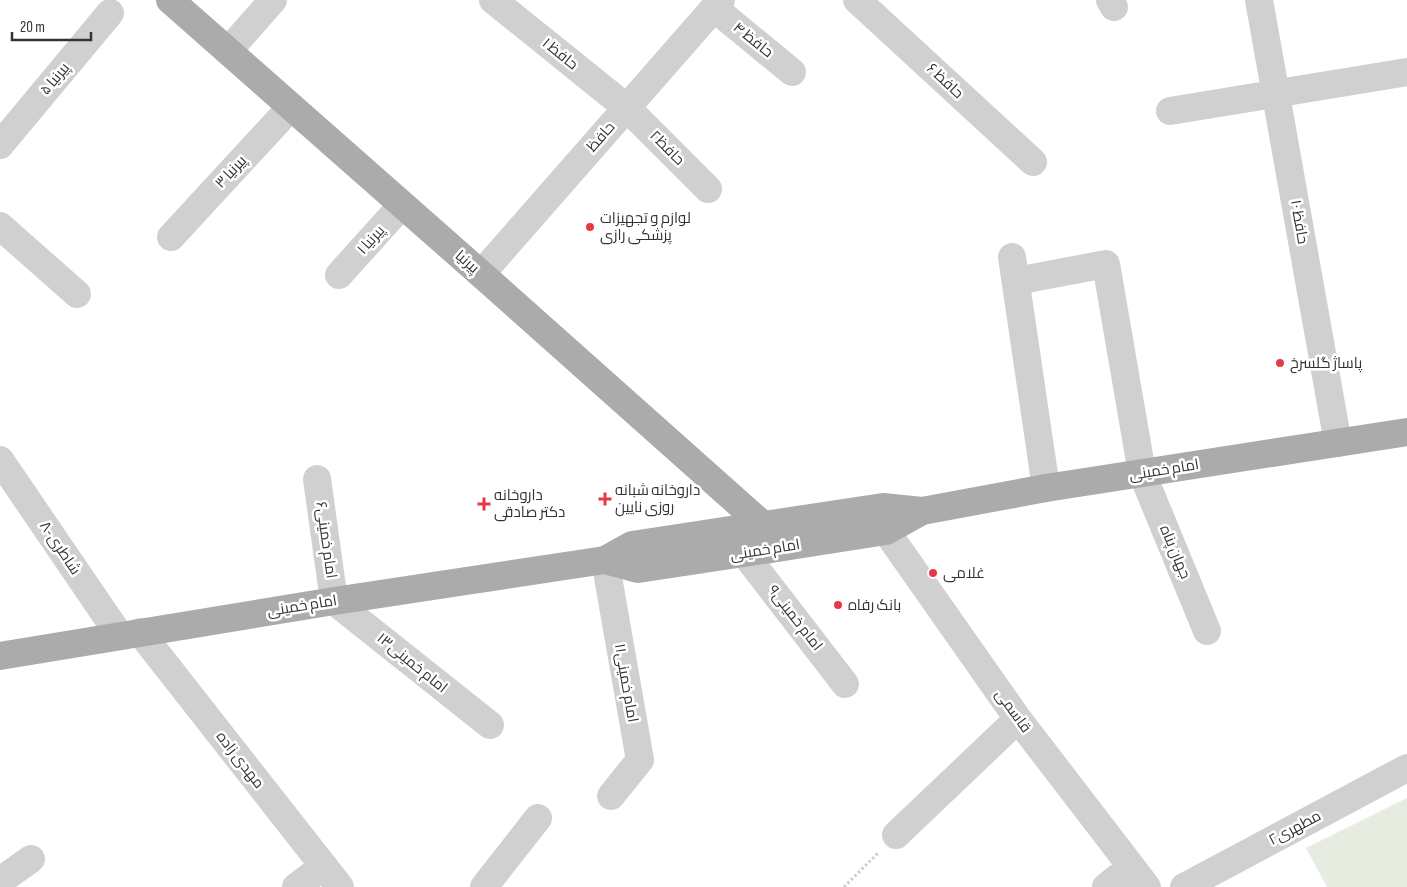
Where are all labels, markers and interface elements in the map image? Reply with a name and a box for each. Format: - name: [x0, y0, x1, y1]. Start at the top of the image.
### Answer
- scale bar: [12, 10, 91, 42]
- text: 20 m: [20, 18, 45, 37]
- street label: حافظ ۴: [729, 18, 777, 62]
- street label: حافظ ۱: [538, 34, 582, 74]
- street label: پیرنیا ۵: [36, 59, 74, 99]
- street label: حافظ ۶: [923, 59, 967, 103]
- street label: حافظ: [583, 118, 619, 156]
- street label: حافظ۲: [646, 127, 688, 169]
- street label: پیرنیا ۳: [211, 152, 251, 192]
- street label: حافظ ۱۰: [1286, 198, 1312, 246]
- place label: لوازم و تجهیزات پزشکی رازی: [600, 209, 691, 245]
- street label: پیرنیا ۱: [353, 221, 389, 259]
- marker: لوازم و تجهیزات پزشکی رازی: [584, 221, 596, 233]
- street label: پیرنیا: [451, 246, 483, 278]
- place label: پاساژ گلسرخ: [1290, 354, 1362, 374]
- marker: پاساژ گلسرخ: [1274, 357, 1286, 369]
- street label: امام خمینی: [1128, 455, 1200, 485]
- place label: داروخانه شبانه روزی نایین: [615, 481, 700, 517]
- place label: داروخانه دکتر صادقی: [494, 486, 565, 522]
- marker: داروخانه شبانه روزی نایین: [599, 493, 611, 505]
- marker: داروخانه دکتر صادقی: [478, 498, 490, 510]
- street label: امام خمینی۶: [311, 500, 341, 580]
- street label: ۸-شاطری: [35, 517, 85, 579]
- street label: جهان پناه: [1155, 522, 1195, 582]
- street label: امام خمینی: [729, 535, 801, 565]
- place label: غلامی: [943, 564, 985, 583]
- marker: غلامی: [927, 567, 939, 579]
- street label: امام خمینی۹: [763, 581, 827, 655]
- street label: امام خمینی: [266, 591, 338, 621]
- place label: بانک رفاه: [848, 596, 901, 615]
- marker: بانک رفاه: [832, 599, 844, 611]
- street label: امام خمینی۱۳: [373, 629, 451, 697]
- street label: امام خمینی۱۱: [610, 642, 642, 724]
- street label: قاسمی: [991, 685, 1035, 737]
- street label: مهدی زاده: [212, 728, 268, 792]
- street label: مطهری۲: [1266, 806, 1324, 850]

